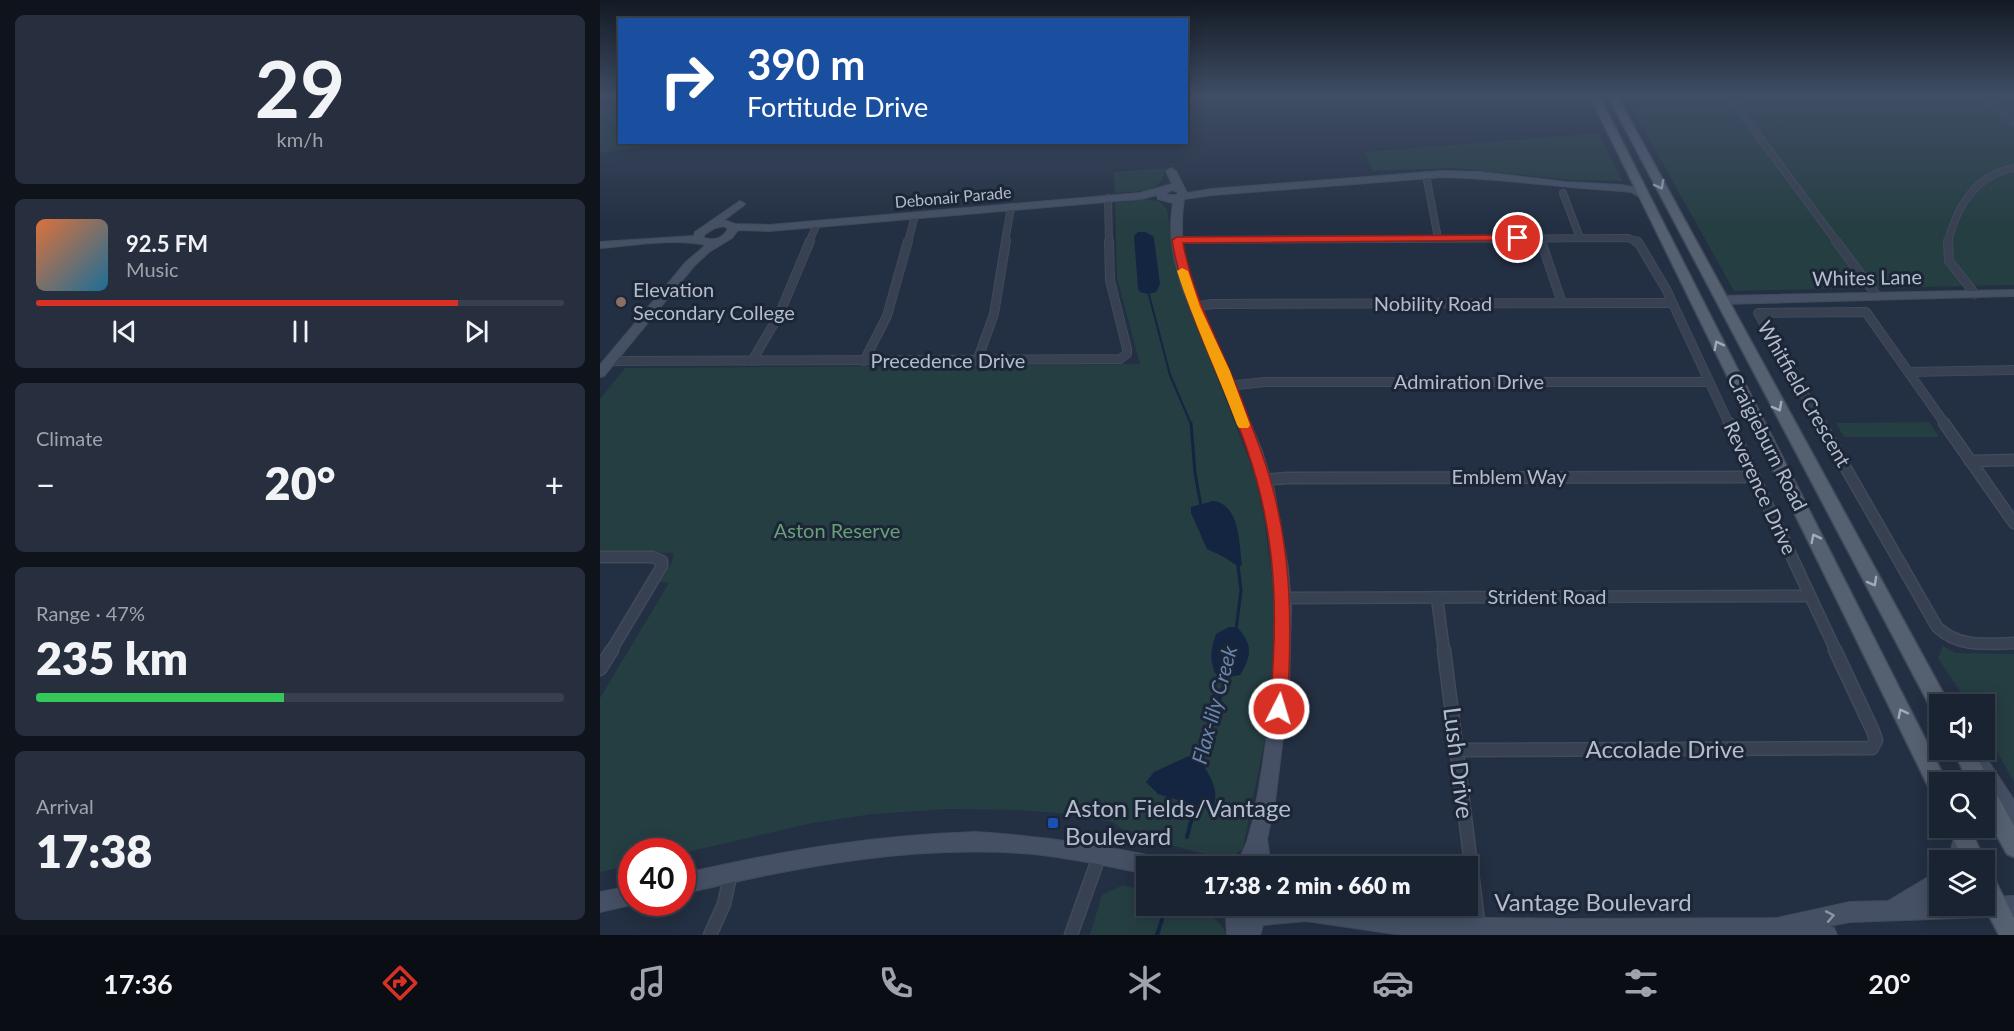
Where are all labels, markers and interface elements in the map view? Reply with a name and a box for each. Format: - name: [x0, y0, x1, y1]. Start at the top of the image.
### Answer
- text: 390 m: [747, 39, 865, 89]
- text: 29: [255, 41, 345, 135]
- icon: right: [648, 42, 726, 120]
- text: Fortitude Drive: [747, 90, 928, 123]
- text: km/h: [277, 127, 323, 151]
- one-way arrow: [1653, 179, 1664, 189]
- street label: Debonair Parade: [894, 182, 1012, 211]
- pin: [1492, 212, 1543, 263]
- icon: arrive: [1501, 221, 1534, 254]
- text: 92.5 FM: [126, 230, 208, 257]
- text: Music: [126, 257, 179, 281]
- street label: Whites Lane: [1812, 264, 1922, 290]
- place label: Elevation Secondary College: [633, 277, 795, 324]
- street label: Nobility Road: [1374, 291, 1492, 315]
- marker: Elevation Secondary College: [614, 295, 628, 309]
- icon: previous: [108, 315, 141, 348]
- icon: pause: [284, 315, 317, 348]
- icon: next: [460, 315, 493, 348]
- street label: Whitfield Crescent: [1753, 316, 1856, 471]
- one-way arrow: [1714, 341, 1725, 351]
- street label: Precedence Drive: [871, 348, 1025, 372]
- street label: Admiration Drive: [1394, 369, 1544, 393]
- street label: Craigieburn Road: [1723, 369, 1813, 514]
- one-way arrow: [1771, 401, 1782, 411]
- street label: Reverence Drive: [1720, 417, 1802, 558]
- text: Climate: [36, 426, 103, 450]
- text: 20°: [265, 456, 335, 510]
- text: −: [36, 464, 55, 504]
- text: +: [545, 464, 564, 504]
- street label: Emblem Way: [1451, 464, 1567, 488]
- park label: Aston Reserve: [774, 518, 900, 542]
- one-way arrow: [1810, 534, 1822, 545]
- one-way arrow: [1866, 576, 1877, 586]
- street label: Strident Road: [1487, 584, 1607, 608]
- text: Range · 47%: [36, 601, 145, 625]
- text: 235 km: [36, 631, 188, 685]
- water label: Flax-lily Creek: [1186, 642, 1242, 767]
- position arrow: [1247, 677, 1311, 741]
- map controls: [1929, 694, 1995, 916]
- button: sound: [1929, 694, 1995, 760]
- street label: Lush Drive: [1438, 705, 1481, 820]
- one-way arrow: [1897, 708, 1909, 719]
- street label: Accolade Drive: [1585, 734, 1745, 763]
- button: search: [1929, 772, 1995, 838]
- place label: Aston Fields/Vantage Boulevard: [1065, 793, 1291, 850]
- text: Arrival: [36, 794, 94, 818]
- marker: Aston Fields/Vantage Boulevard: [1046, 816, 1060, 830]
- text: 17:38: [36, 824, 152, 878]
- speed limit sign: 40: [618, 838, 696, 916]
- button: layers: [1929, 850, 1995, 916]
- text: 17:38 · 2 min · 660 m: [1204, 872, 1410, 899]
- street label: Vantage Boulevard: [1494, 887, 1692, 916]
- one-way arrow: [1824, 910, 1834, 923]
- icon: directions: [379, 962, 421, 1004]
- icon: music: [627, 962, 669, 1004]
- icon: phone: [875, 962, 917, 1004]
- icon: climate: [1124, 962, 1166, 1004]
- icon: car: [1372, 962, 1414, 1004]
- icon: filters: [1620, 962, 1662, 1004]
- text: 17:36: [103, 967, 173, 1000]
- text: 20°: [1868, 967, 1911, 1000]

